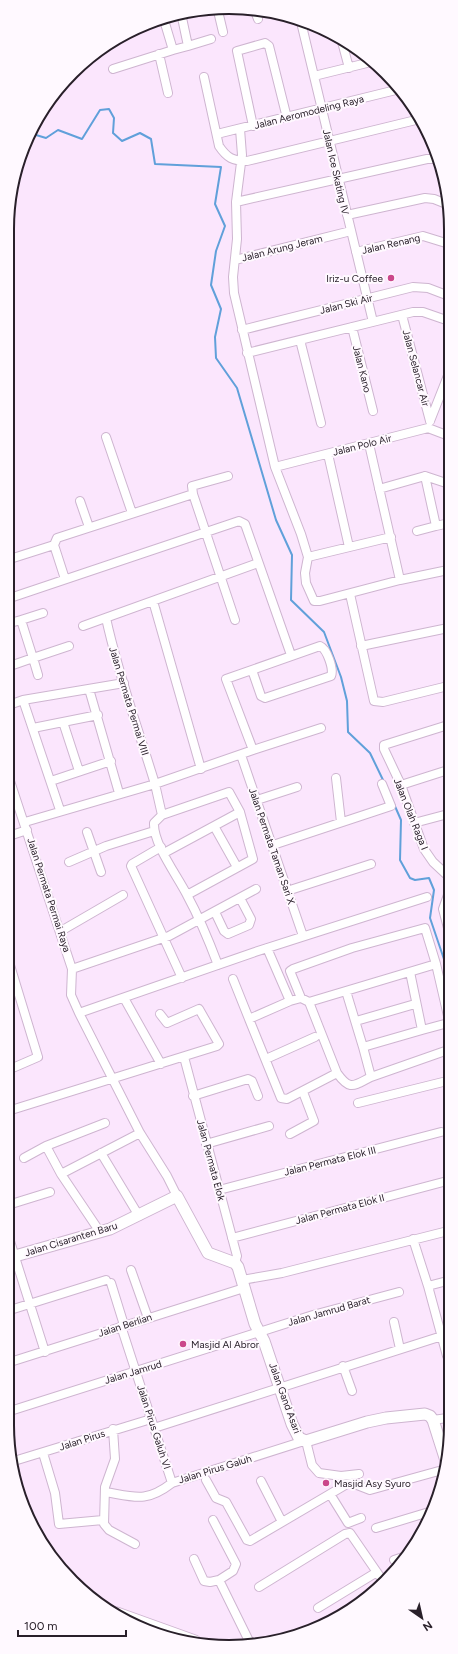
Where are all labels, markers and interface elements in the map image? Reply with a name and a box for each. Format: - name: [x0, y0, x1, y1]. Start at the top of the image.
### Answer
- street label: Jalan Aeromodeling Raya: [253, 92, 365, 132]
- street label: Jalan Ice Skating IV: [320, 128, 352, 216]
- street label: Jalan Renang: [361, 231, 422, 257]
- street label: Jalan Arung Jeram: [240, 232, 324, 264]
- place label: Iriz-u Coffee: [326, 272, 384, 285]
- marker: Iriz-u Coffee: [386, 273, 396, 283]
- street label: Jalan Ski Air: [318, 291, 374, 317]
- street label: Jalan Selancar Air: [400, 328, 433, 408]
- street label: Jalan Kano: [350, 344, 374, 394]
- street label: Jalan Polo Air: [331, 431, 393, 459]
- street label: Jalan Permata Permai VIII: [106, 645, 152, 757]
- street label: Jalan Olah Raga I: [391, 776, 431, 852]
- street label: Jalan Permata Taman Sari X: [246, 786, 298, 907]
- street label: Jalan Permata Permai Raya: [24, 836, 74, 954]
- street label: Jalan Permata Elok: [194, 1118, 228, 1202]
- street label: Jalan Permata Elok III: [283, 1143, 377, 1179]
- street label: Jalan Permata Elok II: [294, 1191, 386, 1227]
- street label: Jalan Cisaranten Baru: [23, 1219, 119, 1259]
- street label: Jalan Jamrud Barat: [286, 1293, 372, 1329]
- street label: Jalan Berlian: [96, 1310, 154, 1340]
- place label: Masjid Al Abror: [191, 1338, 260, 1351]
- marker: Masjid Al Abror: [178, 1339, 188, 1349]
- street label: Jalan Jamrud: [103, 1357, 163, 1387]
- street label: Jalan Gand Asari: [266, 1361, 304, 1435]
- street label: Jalan Pirus Galuh VI: [134, 1383, 174, 1471]
- street label: Jalan Pirus: [57, 1426, 107, 1453]
- street label: Jalan Pirus Galuh: [177, 1452, 254, 1486]
- place label: Masjid Asy Syuro: [334, 1477, 411, 1490]
- marker: Masjid Asy Syuro: [321, 1478, 331, 1488]
- north arrow: [402, 1598, 442, 1638]
- scale bar: [18, 1612, 126, 1638]
- text: N: [420, 1618, 434, 1634]
- text: 100 m: [24, 1619, 58, 1633]

